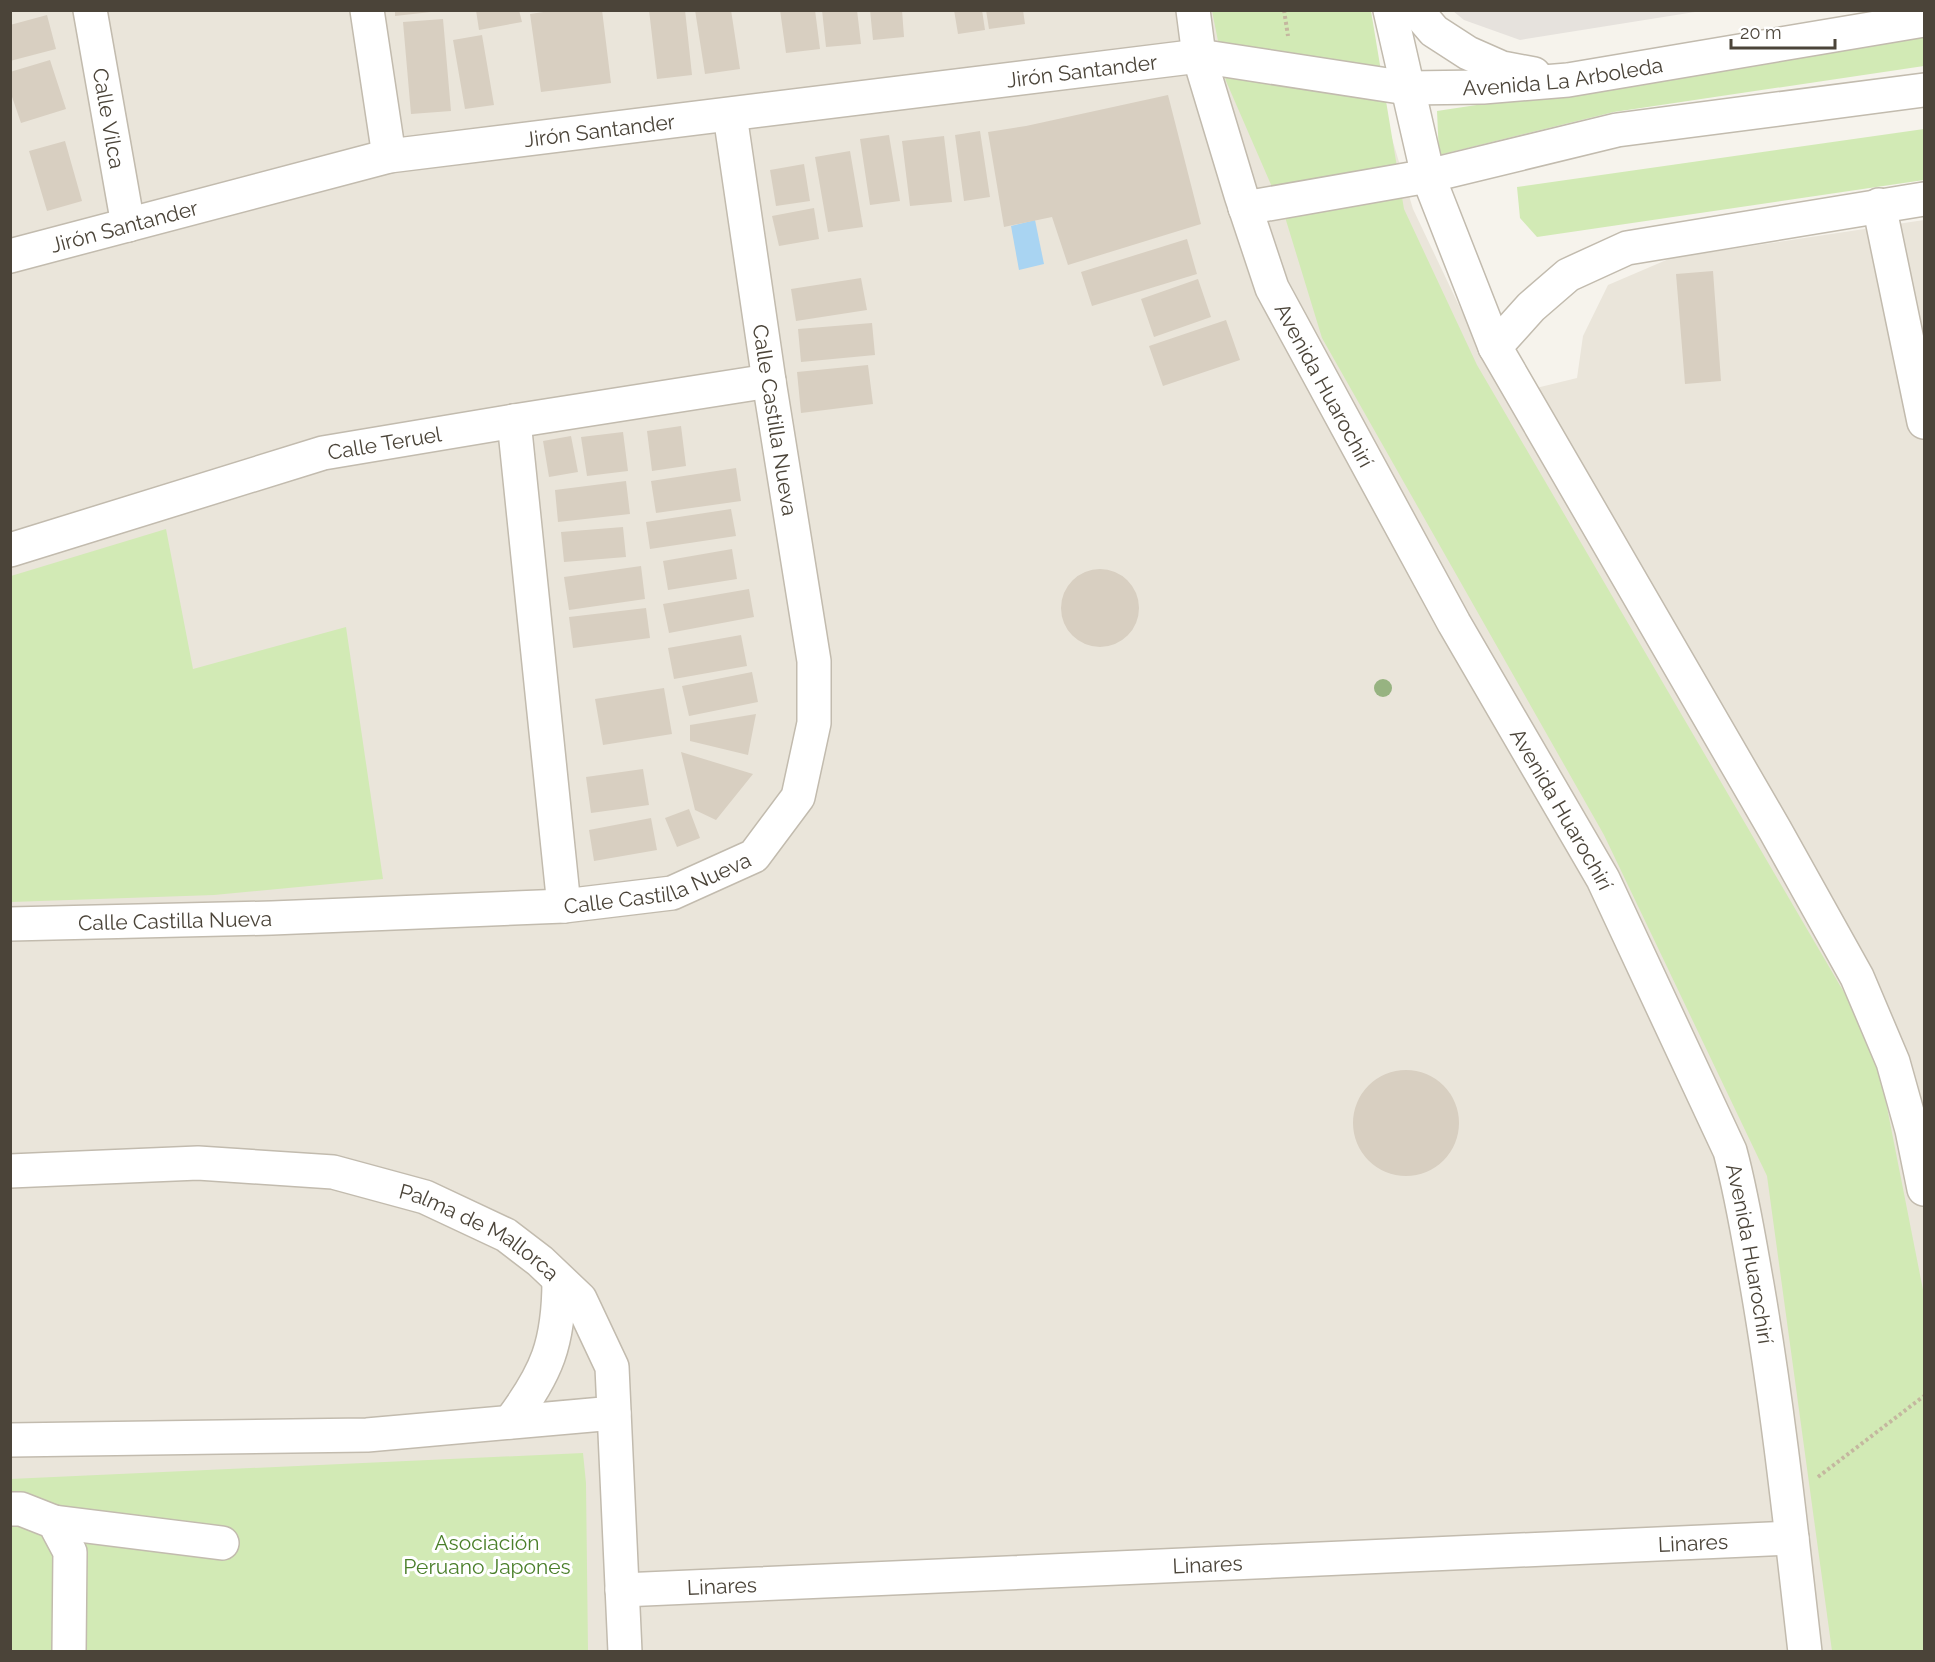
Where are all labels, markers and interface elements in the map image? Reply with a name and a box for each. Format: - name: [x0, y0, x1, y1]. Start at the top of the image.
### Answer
- scale bar: [1731, 12, 1834, 50]
- text: 20 m: [1740, 22, 1782, 43]
- street label: Jirón Santander: [1005, 49, 1159, 92]
- street label: Avenida La Arboleda: [1463, 52, 1665, 100]
- street label: Calle Vilca: [88, 66, 130, 171]
- street label: Jirón Santander: [523, 108, 677, 152]
- street label: Jirón Santander: [48, 194, 201, 257]
- street label: Avenida Huarochirí: [1270, 299, 1379, 472]
- street label: Calle Castilla Nueva: [747, 322, 803, 518]
- street label: Calle Teruel: [326, 421, 444, 465]
- street label: Avenida Huarochirí: [1505, 724, 1619, 894]
- street label: Calle Castilla Nueva: [562, 847, 755, 918]
- street label: Calle Castilla Nueva: [78, 906, 272, 935]
- street label: Avenida Huarochirí: [1721, 1161, 1779, 1346]
- street label: Palma de Mallorca: [396, 1178, 565, 1285]
- street label: Linares: [1657, 1528, 1728, 1556]
- park label: Asociación Peruano Japones: [403, 1530, 571, 1579]
- street label: Linares: [1172, 1550, 1243, 1578]
- street label: Linares: [686, 1572, 757, 1600]

